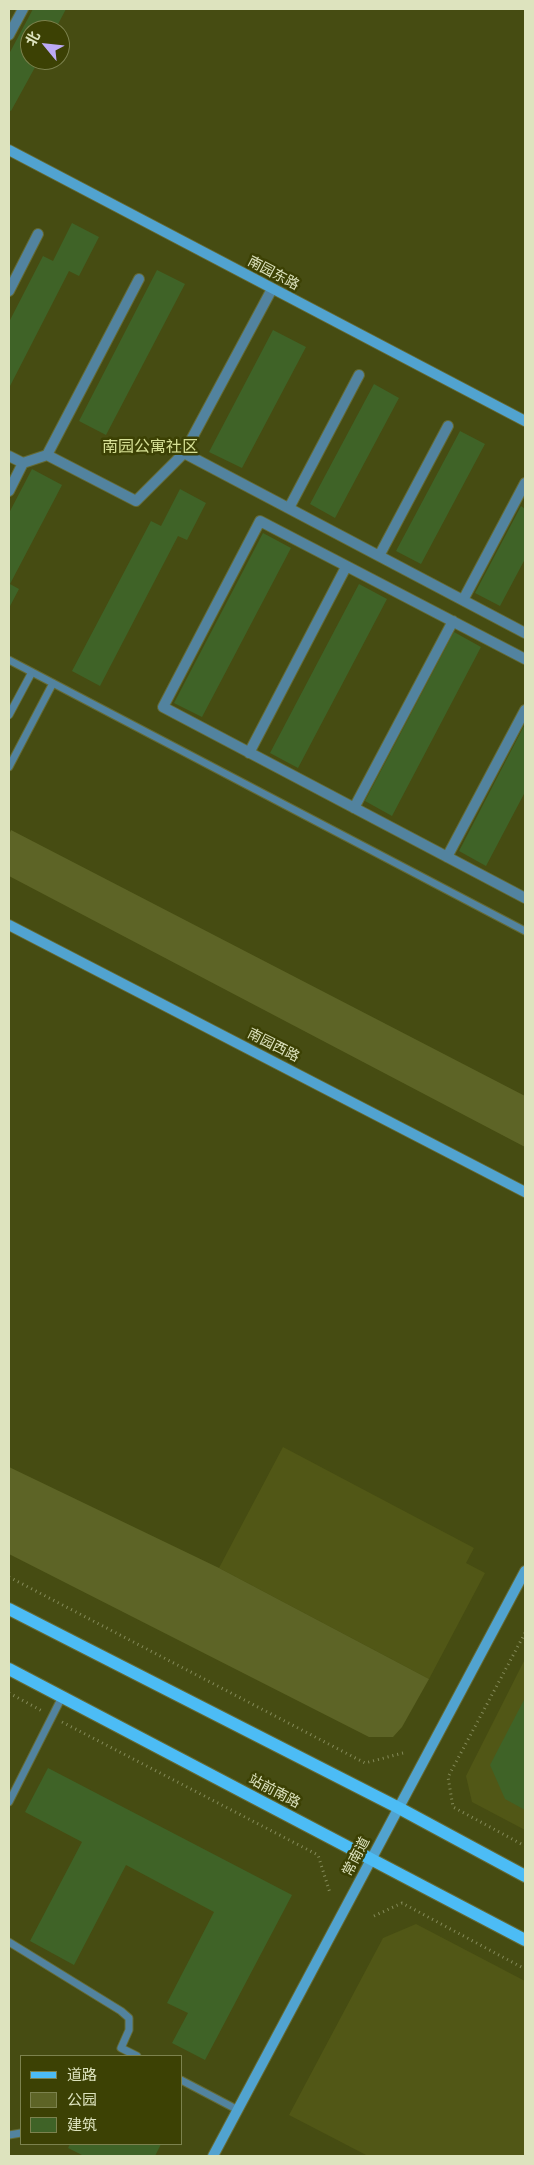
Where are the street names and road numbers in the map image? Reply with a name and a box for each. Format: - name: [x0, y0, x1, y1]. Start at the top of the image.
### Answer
- street label: 南园东路: [244, 253, 302, 295]
- street label: 南园西路: [244, 1026, 302, 1066]
- street label: 站前南路: [245, 1771, 303, 1813]
- street label: 常南道: [340, 1835, 374, 1879]

